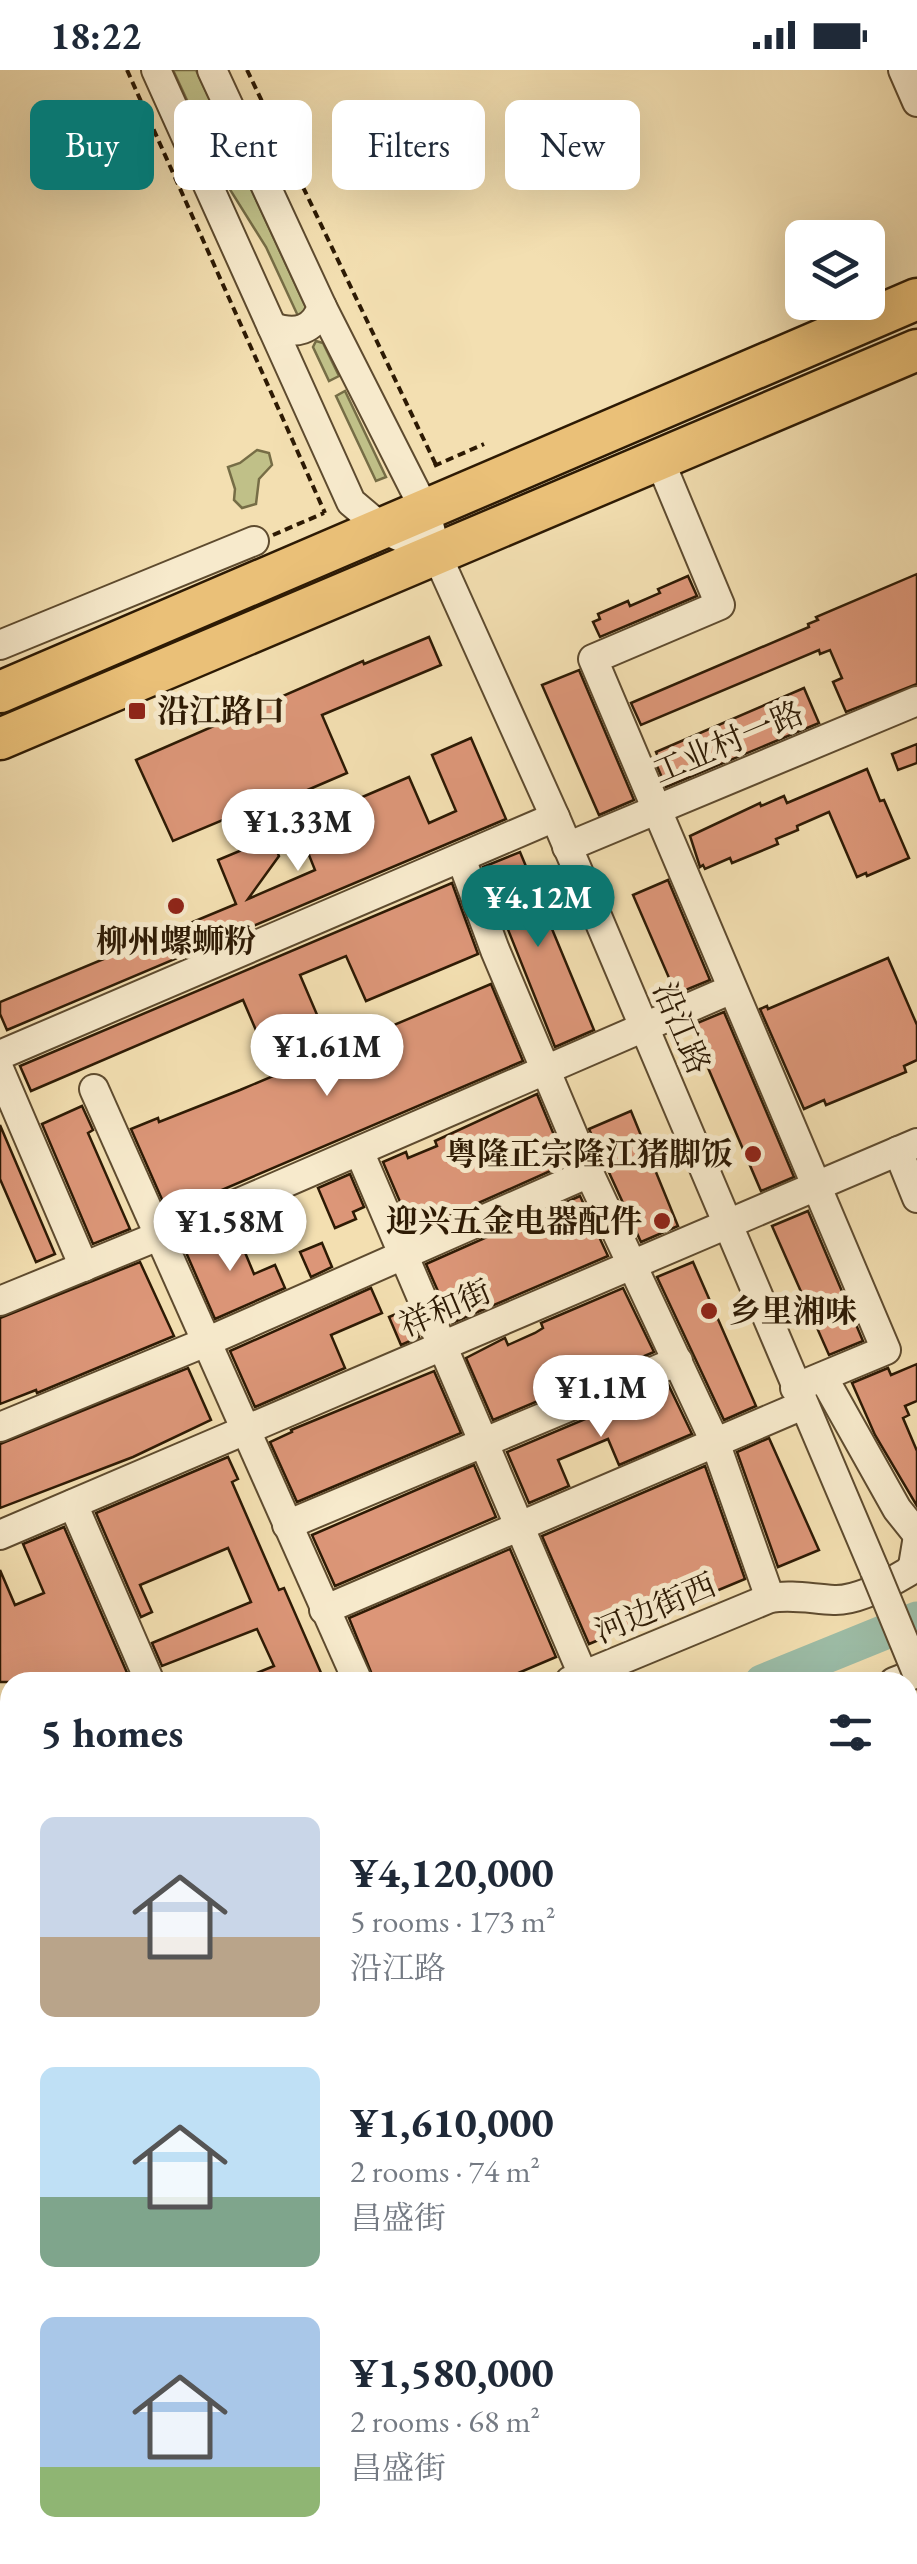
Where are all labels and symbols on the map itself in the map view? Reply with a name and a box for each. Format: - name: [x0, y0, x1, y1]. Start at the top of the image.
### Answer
- place label: 沿江路口: [157, 690, 285, 732]
- street label: 工业村一路: [646, 691, 810, 793]
- marker: 沿江路口: [126, 700, 148, 722]
- pin: ¥1.33M: [217, 789, 379, 874]
- pin: ¥4.12M: [457, 865, 619, 950]
- marker: 柳州螺蛳粉: [165, 895, 187, 917]
- place label: 柳州螺蛳粉: [96, 920, 256, 962]
- street label: 沿江路: [644, 976, 720, 1080]
- pin: ¥1.61M: [246, 1014, 408, 1099]
- place label: 粤隆正宗隆江猪脚饭: [445, 1133, 733, 1175]
- marker: 粤隆正宗隆江猪脚饭: [742, 1143, 764, 1165]
- pin: ¥1.58M: [149, 1189, 311, 1274]
- place label: 迎兴五金电器配件: [386, 1200, 642, 1242]
- marker: 迎兴五金电器配件: [651, 1210, 673, 1232]
- street label: 祥和街: [393, 1270, 497, 1346]
- place label: 乡里湘味: [729, 1290, 857, 1332]
- marker: 乡里湘味: [698, 1300, 720, 1322]
- pin: ¥1.1M: [531, 1355, 671, 1440]
- street label: 河边街西: [588, 1564, 722, 1652]

